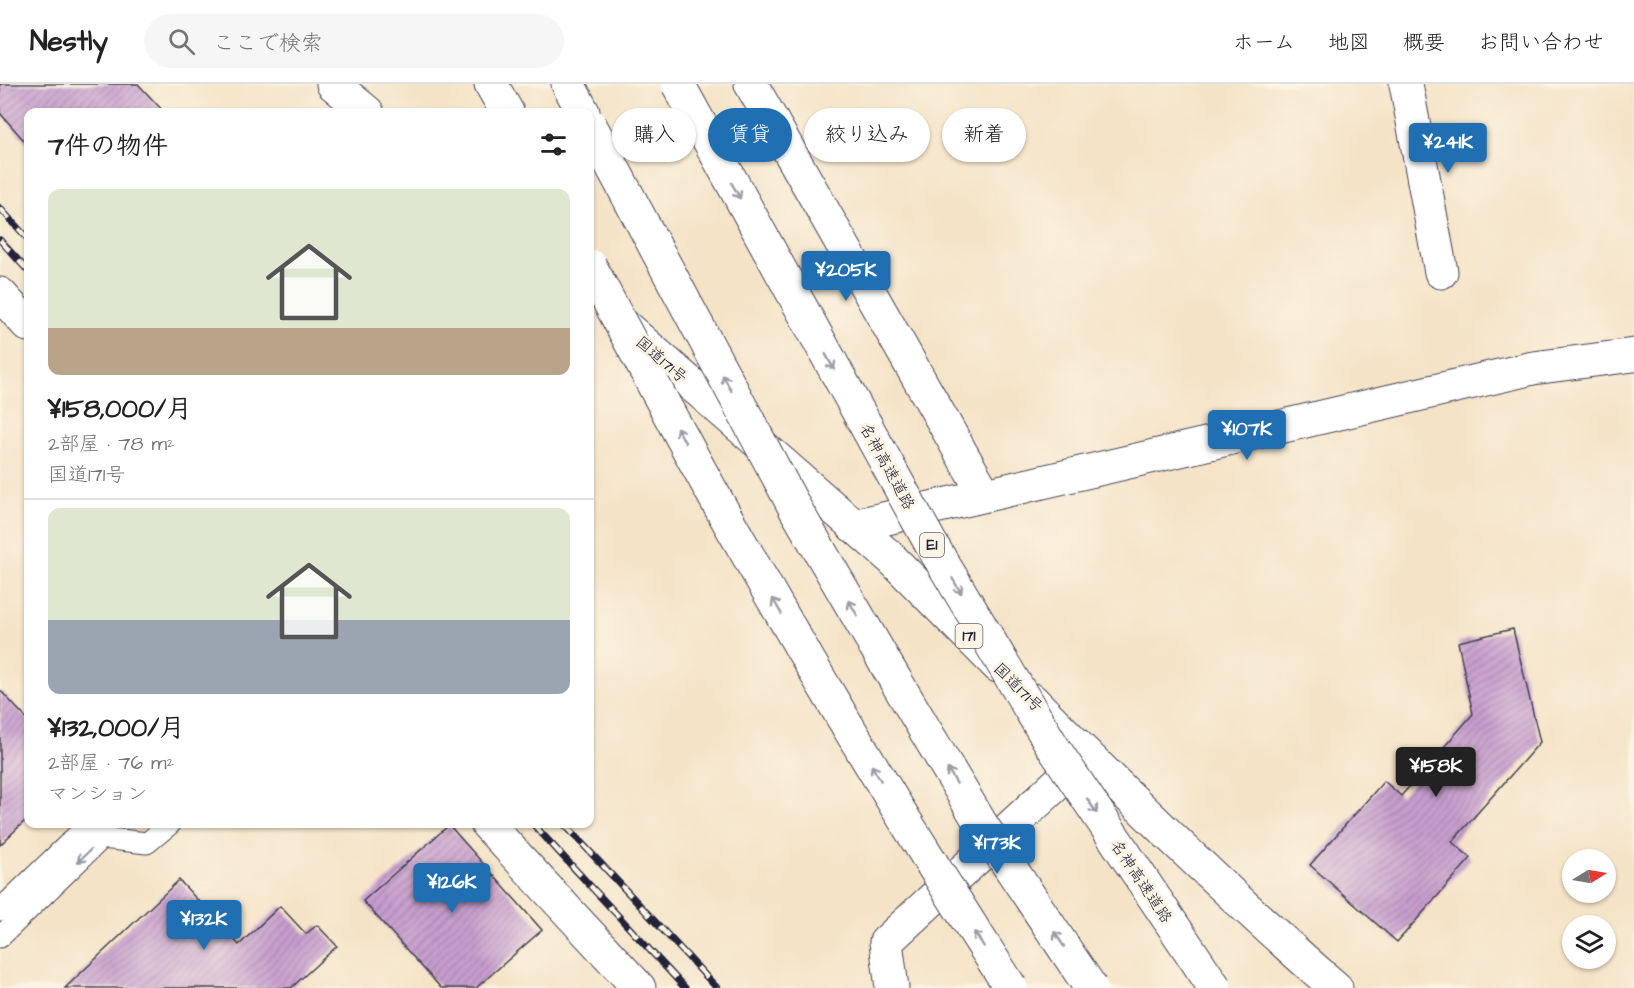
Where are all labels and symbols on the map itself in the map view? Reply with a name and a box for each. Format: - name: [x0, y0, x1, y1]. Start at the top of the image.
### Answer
- pin: ¥241K: [1406, 123, 1490, 174]
- one-way arrow: [731, 181, 742, 199]
- pin: ¥205K: [804, 251, 888, 302]
- street label: 国道171号: [631, 331, 692, 388]
- one-way arrow: [825, 352, 836, 370]
- one-way arrow: [721, 375, 733, 392]
- pin: ¥107K: [1205, 410, 1289, 461]
- street label: 名神高速道路: [854, 419, 920, 514]
- one-way arrow: [675, 427, 686, 445]
- road number: E1: [920, 533, 944, 557]
- one-way arrow: [951, 577, 963, 594]
- one-way arrow: [770, 597, 782, 614]
- one-way arrow: [847, 600, 859, 617]
- road number: 171: [956, 624, 982, 648]
- street label: 国道171号: [989, 658, 1048, 717]
- pin: ¥158K: [1394, 747, 1478, 798]
- one-way arrow: [870, 765, 882, 782]
- one-way arrow: [946, 768, 958, 785]
- one-way arrow: [1086, 797, 1098, 814]
- pin: ¥173K: [955, 824, 1039, 875]
- street label: 名神高速道路: [1105, 836, 1177, 928]
- one-way arrow: [76, 848, 91, 863]
- north arrow: [1562, 849, 1616, 903]
- pin: ¥126K: [410, 863, 494, 914]
- pin: ¥132K: [162, 900, 246, 951]
- one-way arrow: [973, 931, 985, 948]
- one-way arrow: [1052, 931, 1065, 948]

